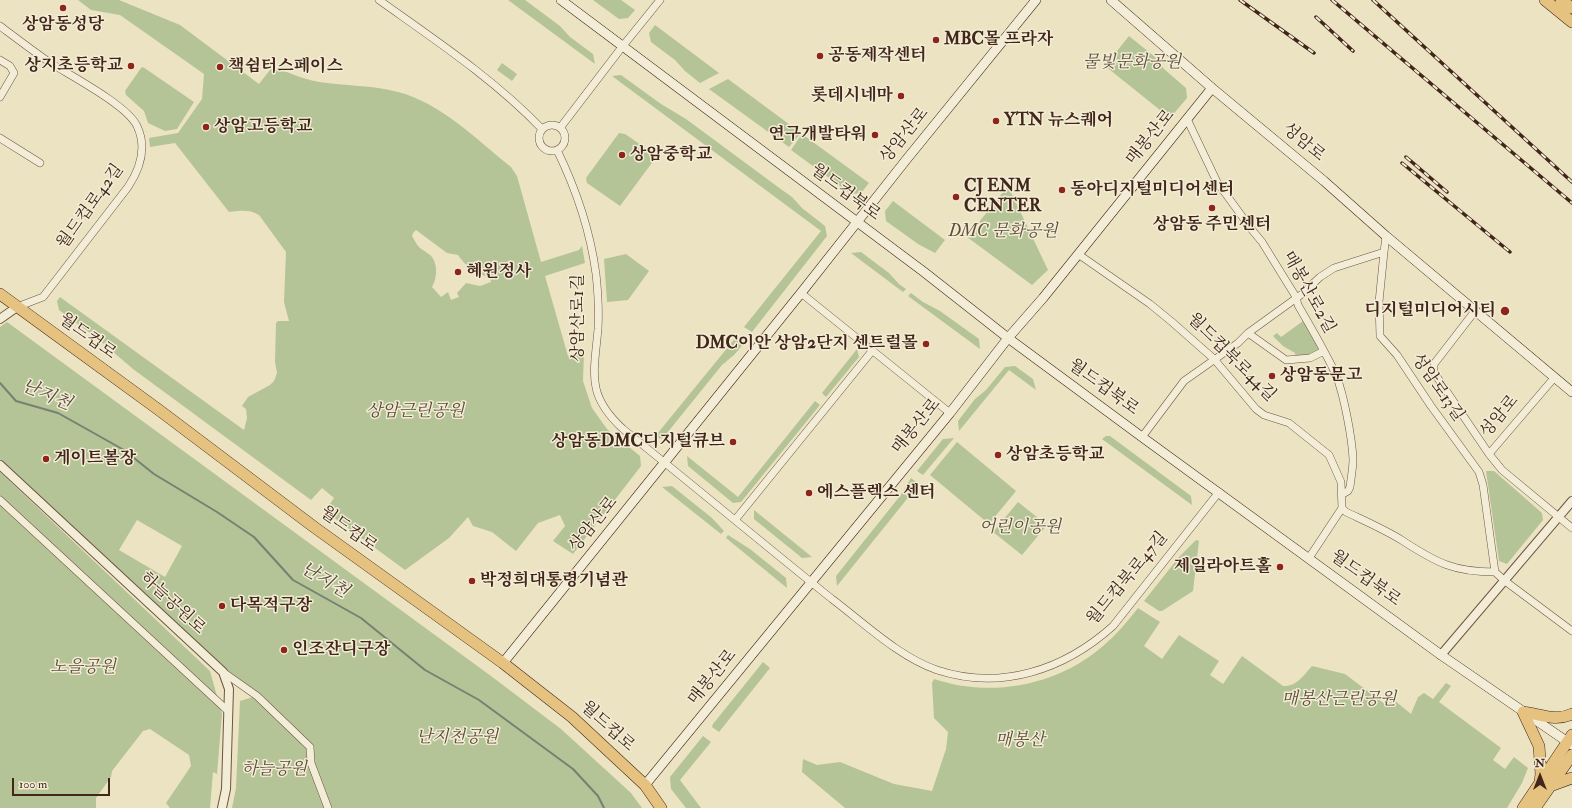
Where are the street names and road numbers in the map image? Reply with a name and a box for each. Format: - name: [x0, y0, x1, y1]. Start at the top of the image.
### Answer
- street label: 상암산로: [876, 104, 934, 168]
- street label: 매봉산로: [1122, 106, 1180, 170]
- street label: 성암로: [1278, 119, 1328, 167]
- street label: 월드컵북로: [806, 160, 884, 226]
- street label: 월드컵로42길: [53, 161, 129, 253]
- street label: 매봉산로2길: [1277, 248, 1339, 338]
- street label: 상암산로1길: [569, 274, 589, 362]
- street label: 월드컵로: [54, 309, 120, 365]
- street label: 월드컵북로44길: [1182, 309, 1280, 407]
- street label: 성암로13길: [1406, 350, 1468, 426]
- street label: 월드컵북로: [1064, 356, 1142, 420]
- street label: 성암로: [1476, 392, 1524, 442]
- street label: 매봉산로: [888, 395, 946, 459]
- street label: 상암산로: [565, 493, 623, 557]
- street label: 월드컵로: [315, 502, 381, 558]
- street label: 월드컵북로47길: [1083, 528, 1173, 630]
- street label: 월드컵북로: [1326, 547, 1404, 611]
- street label: 하늘공원로: [135, 569, 209, 639]
- street label: 매봉산로: [684, 646, 742, 710]
- street label: 월드컵로: [576, 697, 638, 757]

